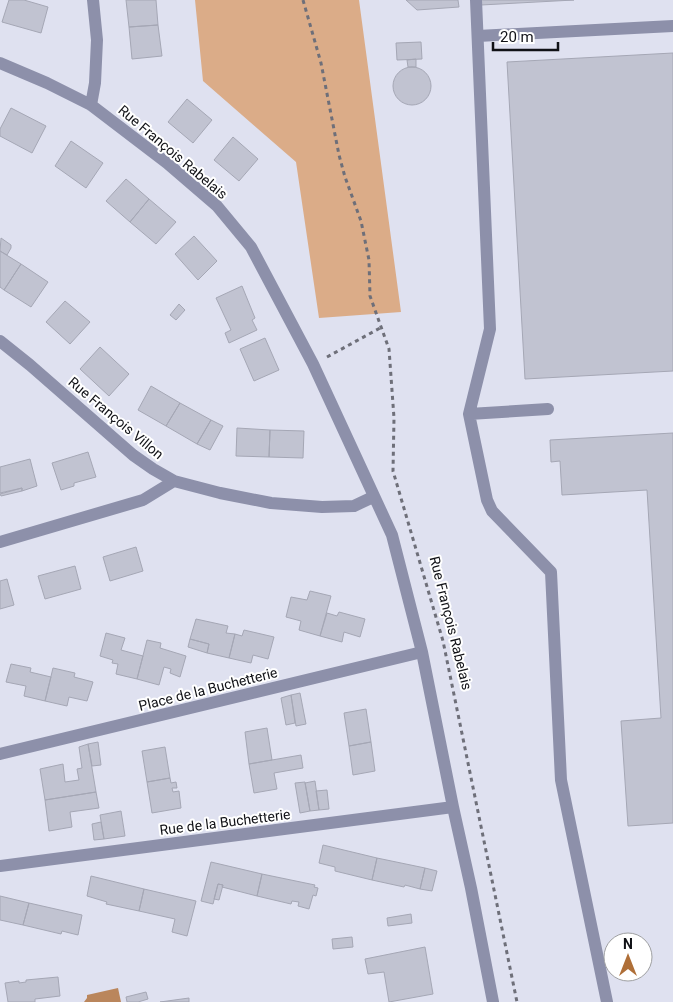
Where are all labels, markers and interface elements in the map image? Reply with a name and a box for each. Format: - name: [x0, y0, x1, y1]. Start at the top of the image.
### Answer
- scale bar: [493, 20, 558, 52]
- text: 20 m: [500, 28, 534, 46]
- street label: Rue François Rabelais: [115, 102, 231, 202]
- street label: Rue François Villon: [65, 374, 167, 462]
- street label: Rue François Rabelais: [427, 554, 475, 692]
- street label: Place de la Buchetterie: [137, 664, 279, 714]
- street label: Rue de la Buchetterie: [159, 806, 291, 838]
- north arrow: [603, 932, 653, 982]
- text: N: [623, 936, 633, 952]

